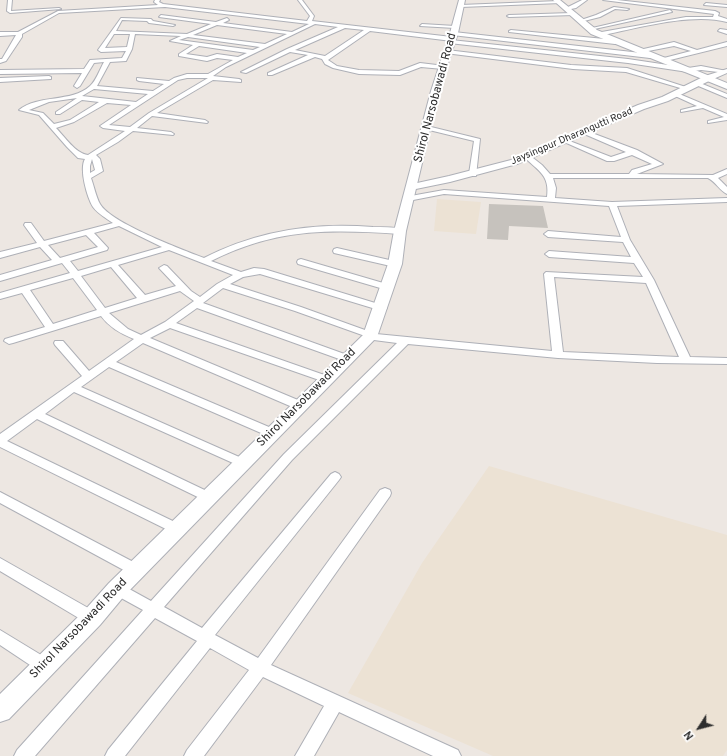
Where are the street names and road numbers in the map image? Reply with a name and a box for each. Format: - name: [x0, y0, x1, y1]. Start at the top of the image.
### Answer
- street label: Shirol Narsobawadi Road: [412, 32, 460, 164]
- street label: Jaysingpur Dharangutti Road: [509, 106, 635, 168]
- street label: Shirol Narsobawadi Road: [255, 346, 359, 450]
- street label: Shirol Narsobawadi Road: [27, 576, 131, 682]

